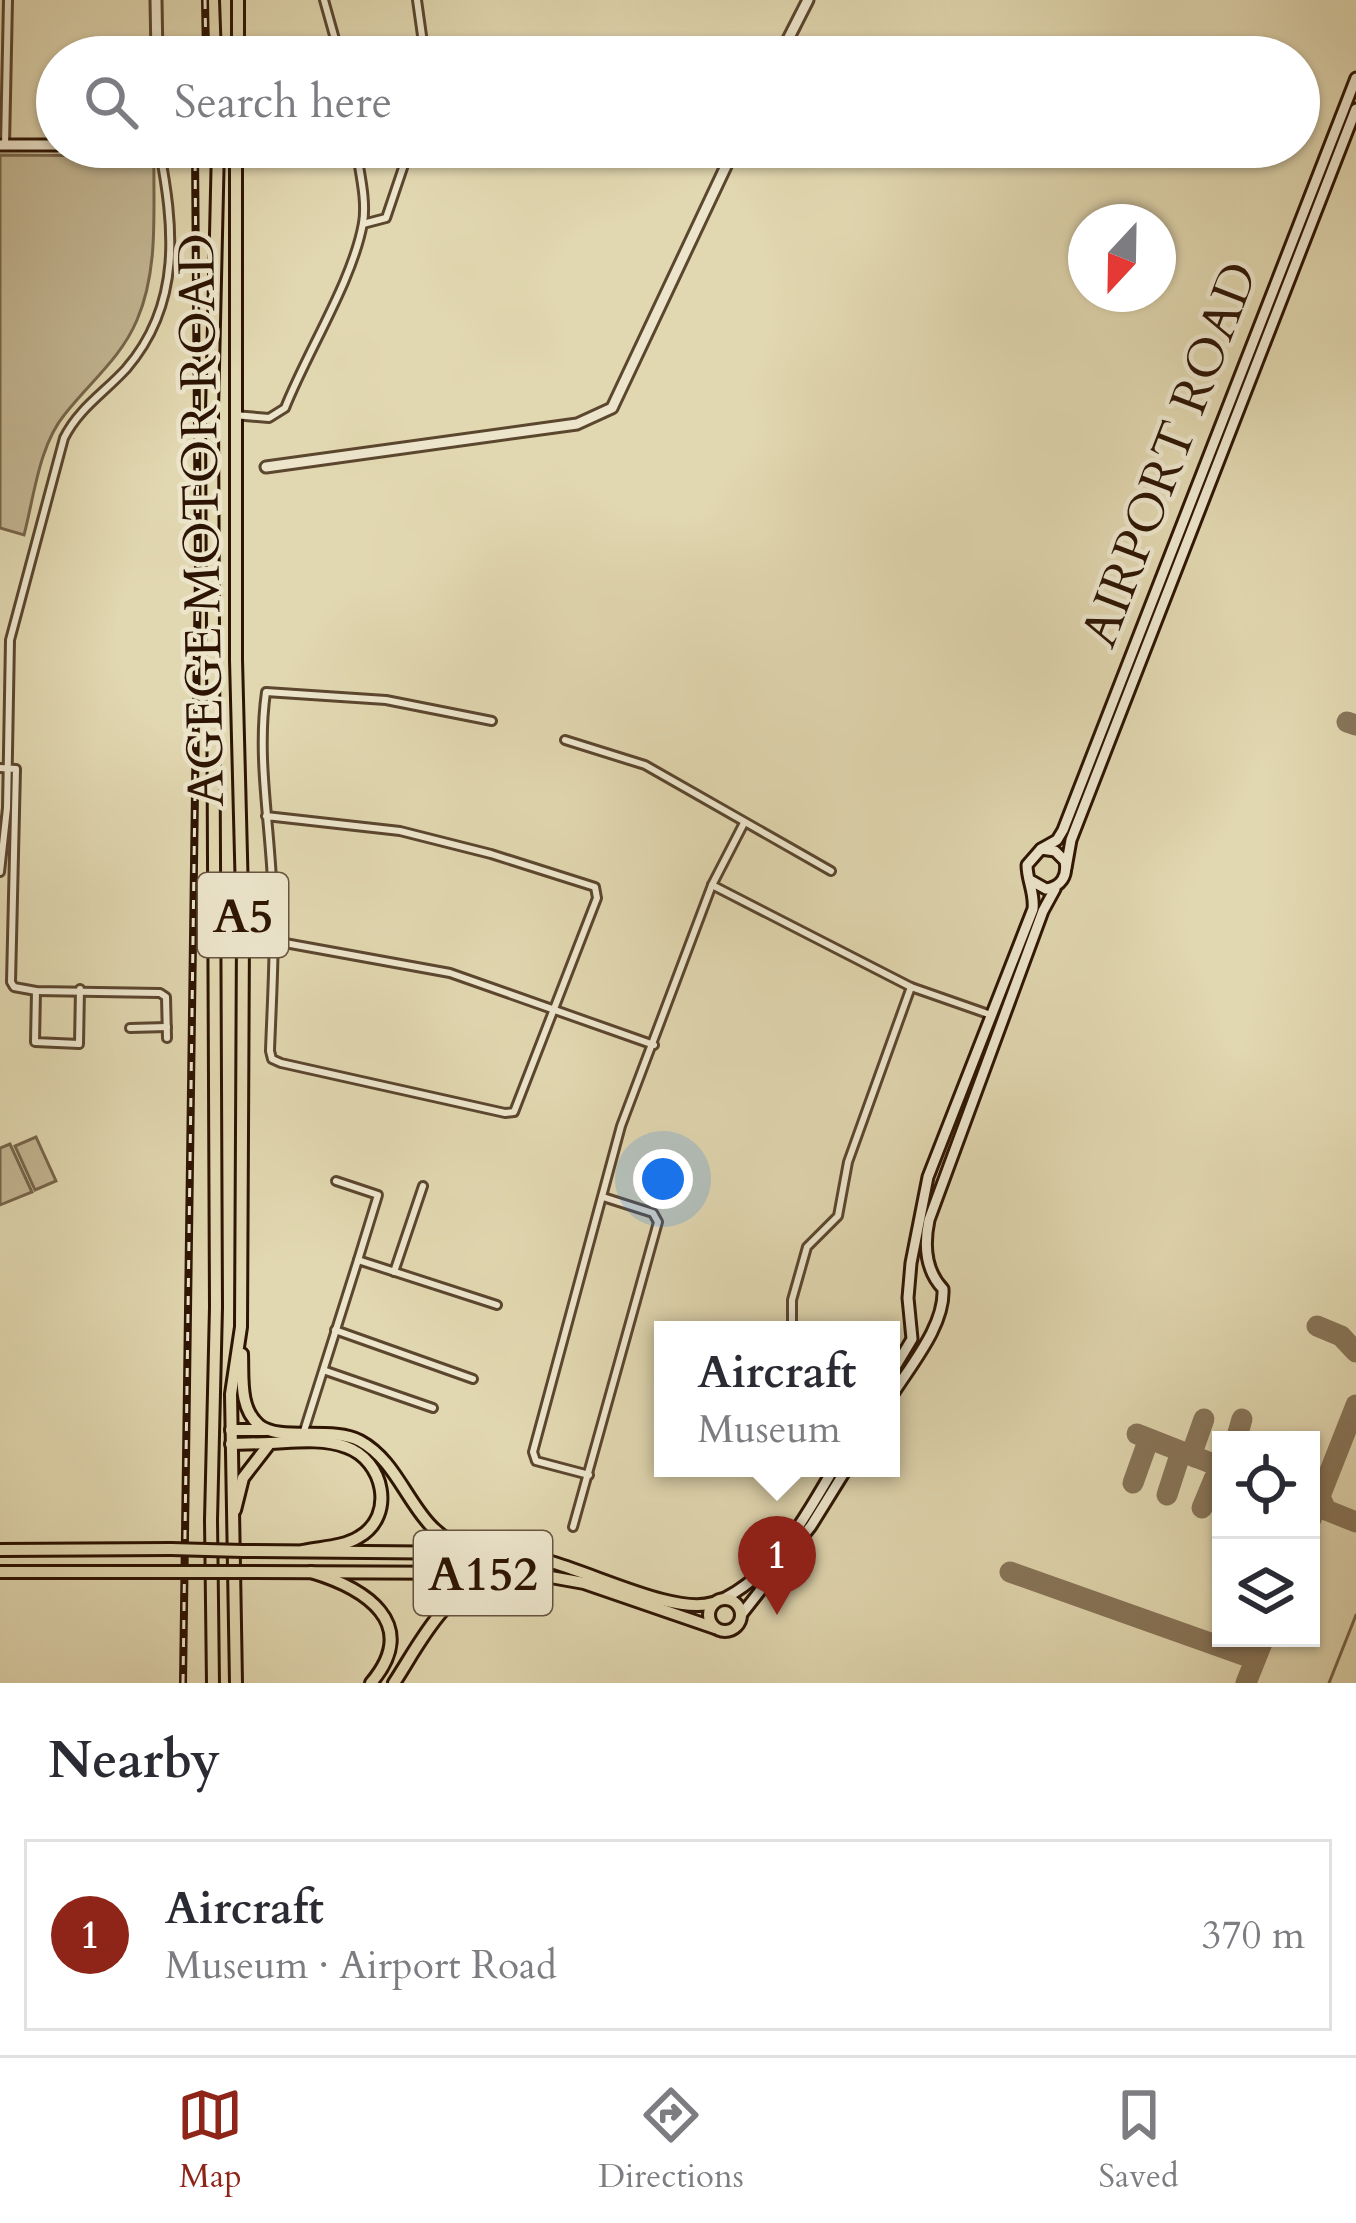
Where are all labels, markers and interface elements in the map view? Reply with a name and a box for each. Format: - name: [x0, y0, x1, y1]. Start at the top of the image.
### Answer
- search box: [36, 36, 1320, 168]
- icon: search: [78, 69, 144, 135]
- text: Search here: [174, 72, 392, 133]
- north arrow: [1068, 204, 1176, 312]
- street label: AGEGE MOTOR ROAD: [162, 233, 242, 807]
- street label: AIRPORT ROAD: [1064, 252, 1275, 657]
- road number: A5: [198, 873, 288, 957]
- your location: [633, 1149, 693, 1209]
- popup: [654, 1321, 900, 1477]
- text: Aircraft: [698, 1342, 856, 1403]
- text: Museum: [698, 1403, 841, 1456]
- map controls: [1212, 1431, 1320, 1647]
- button: locate: [1212, 1431, 1320, 1539]
- pin: 1: [738, 1516, 816, 1615]
- road number: A152: [414, 1531, 552, 1615]
- button: layers: [1212, 1539, 1320, 1647]
- text: Nearby: [48, 1726, 220, 1796]
- text: Aircraft: [165, 1878, 324, 1939]
- text: 1: [80, 1909, 100, 1962]
- text: 370 m: [1202, 1909, 1305, 1962]
- text: Museum · Airport Road: [165, 1939, 557, 1992]
- tab: Map: [177, 2082, 243, 2199]
- tab: Directions: [598, 2082, 744, 2199]
- tab: Saved: [1099, 2082, 1179, 2199]

